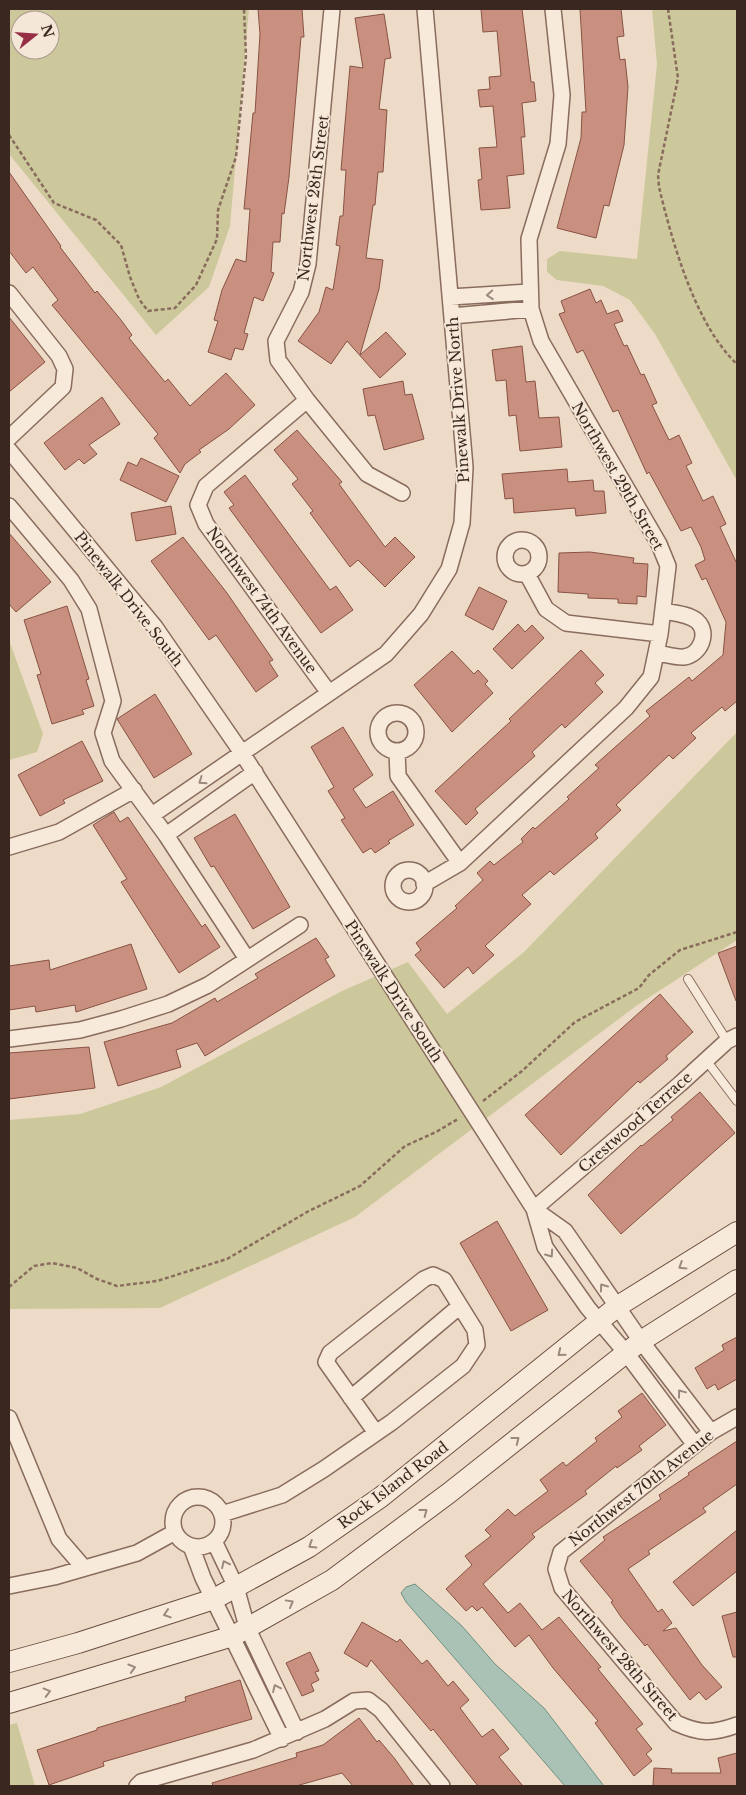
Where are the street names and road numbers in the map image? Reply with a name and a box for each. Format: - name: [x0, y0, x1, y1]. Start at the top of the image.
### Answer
- street label: Northwest 28th Street: [293, 113, 333, 282]
- street label: Pinewalk Drive North: [443, 316, 473, 484]
- street label: Northwest 29th Street: [568, 399, 668, 554]
- street label: Northwest 74th Avenue: [202, 523, 322, 677]
- street label: Pinewalk Drive South: [70, 528, 188, 670]
- street label: Pinewalk Drive South: [341, 916, 447, 1066]
- street label: Crestwood Terrace: [574, 1067, 696, 1177]
- street label: Northwest 70th Avenue: [565, 1426, 717, 1550]
- street label: Rock Island Road: [334, 1437, 452, 1533]
- street label: Northwest 28th Street: [558, 1586, 682, 1725]

